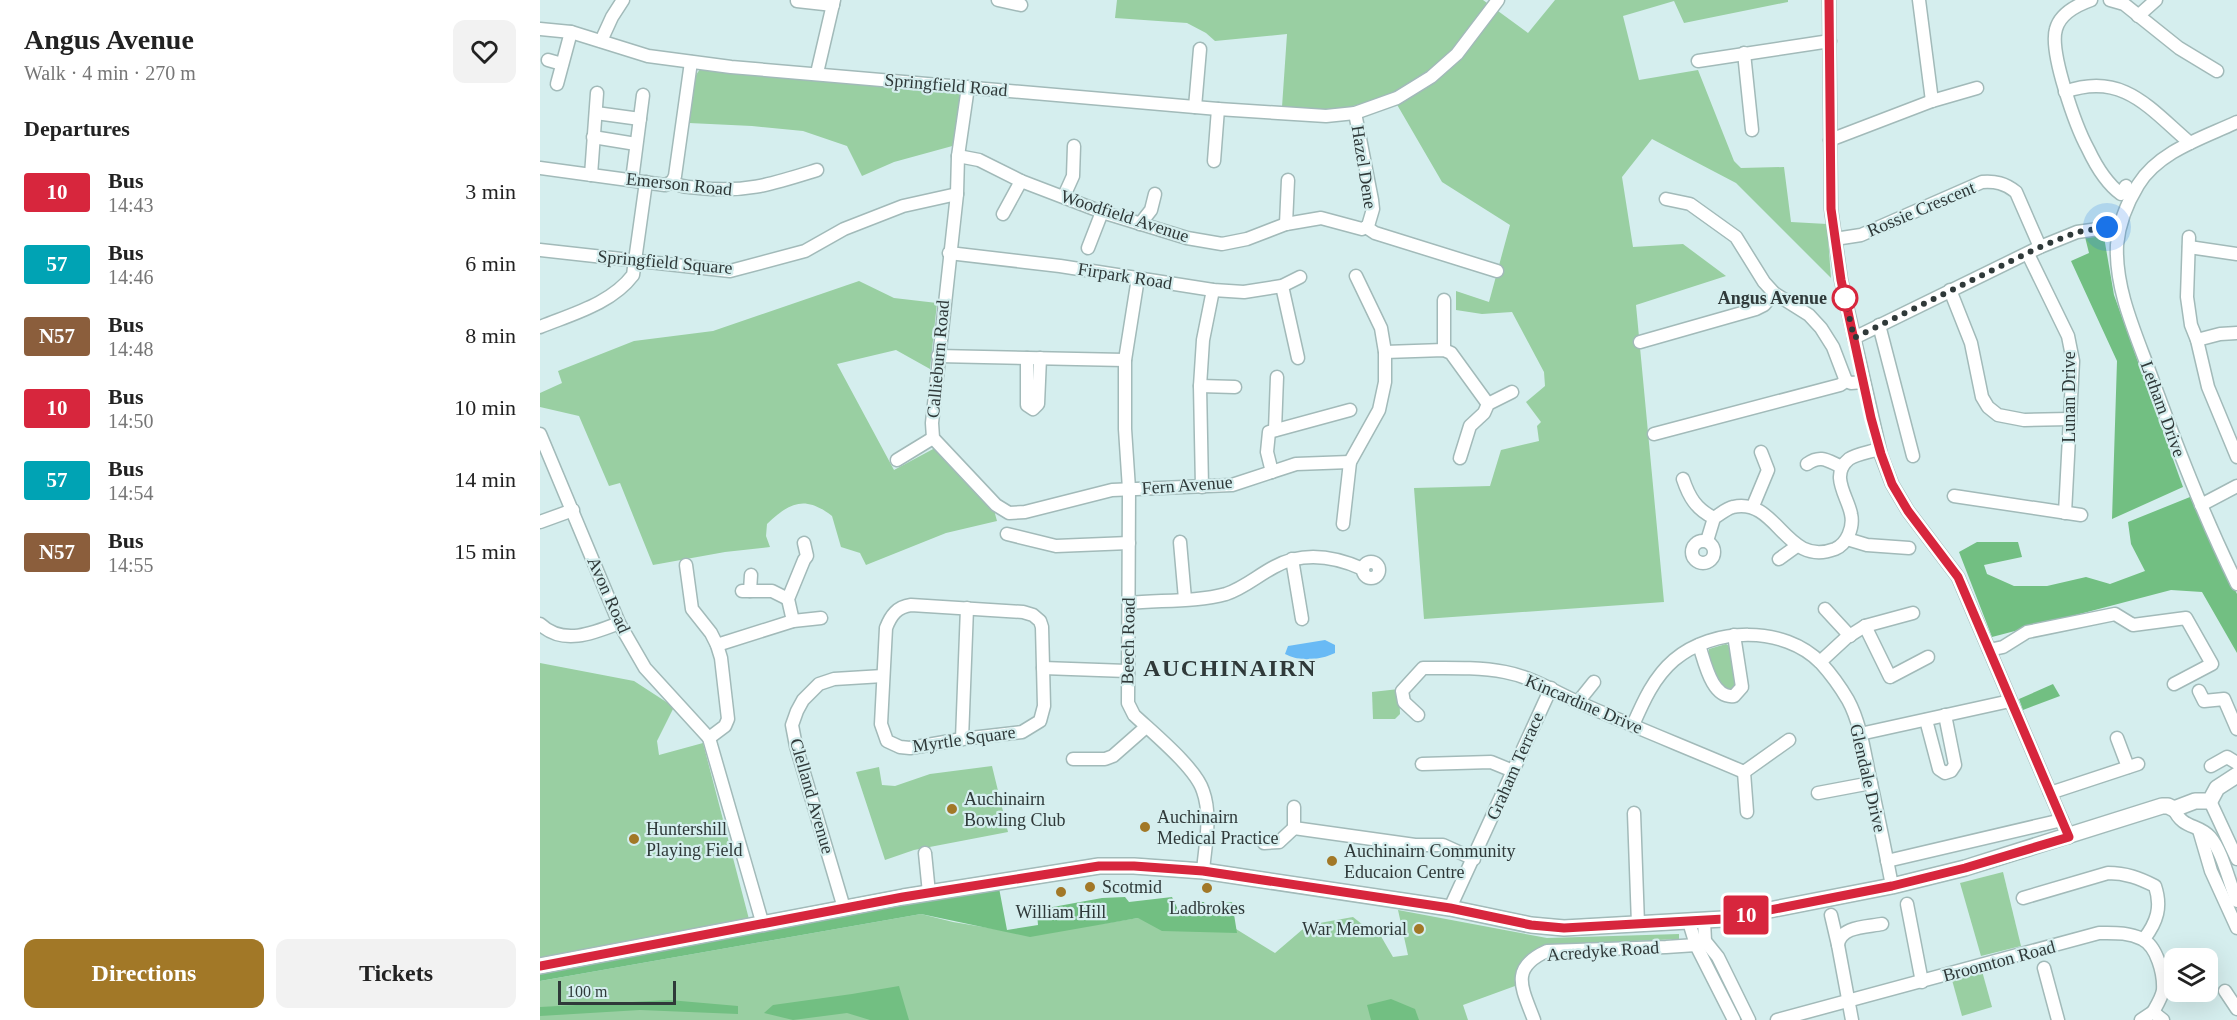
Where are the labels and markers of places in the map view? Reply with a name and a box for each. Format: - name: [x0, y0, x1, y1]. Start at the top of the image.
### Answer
- marker: Angus Avenue: [1832, 285, 1858, 311]
- place label: Angus Avenue: [1718, 288, 1827, 308]
- place label: Auchinairn Bowling Club: [964, 789, 1066, 830]
- marker: Auchinairn Bowling Club: [945, 802, 959, 816]
- place label: Auchinairn Medical Practice: [1157, 807, 1278, 848]
- place label: Huntershill Playing Field: [646, 819, 743, 860]
- marker: Auchinairn Medical Practice: [1138, 820, 1152, 834]
- marker: Huntershill Playing Field: [627, 832, 641, 846]
- place label: Auchinairn Community Educaion Centre: [1344, 841, 1515, 882]
- marker: Auchinairn Community Educaion Centre: [1325, 854, 1339, 868]
- place label: Scotmid: [1102, 877, 1162, 897]
- marker: Scotmid: [1083, 880, 1097, 894]
- marker: Ladbrokes: [1200, 881, 1214, 895]
- marker: William Hill: [1054, 885, 1068, 899]
- place label: Ladbrokes: [1169, 898, 1245, 918]
- place label: William Hill: [1016, 902, 1106, 922]
- place label: War Memorial: [1302, 919, 1407, 939]
- marker: War Memorial: [1412, 922, 1426, 936]

